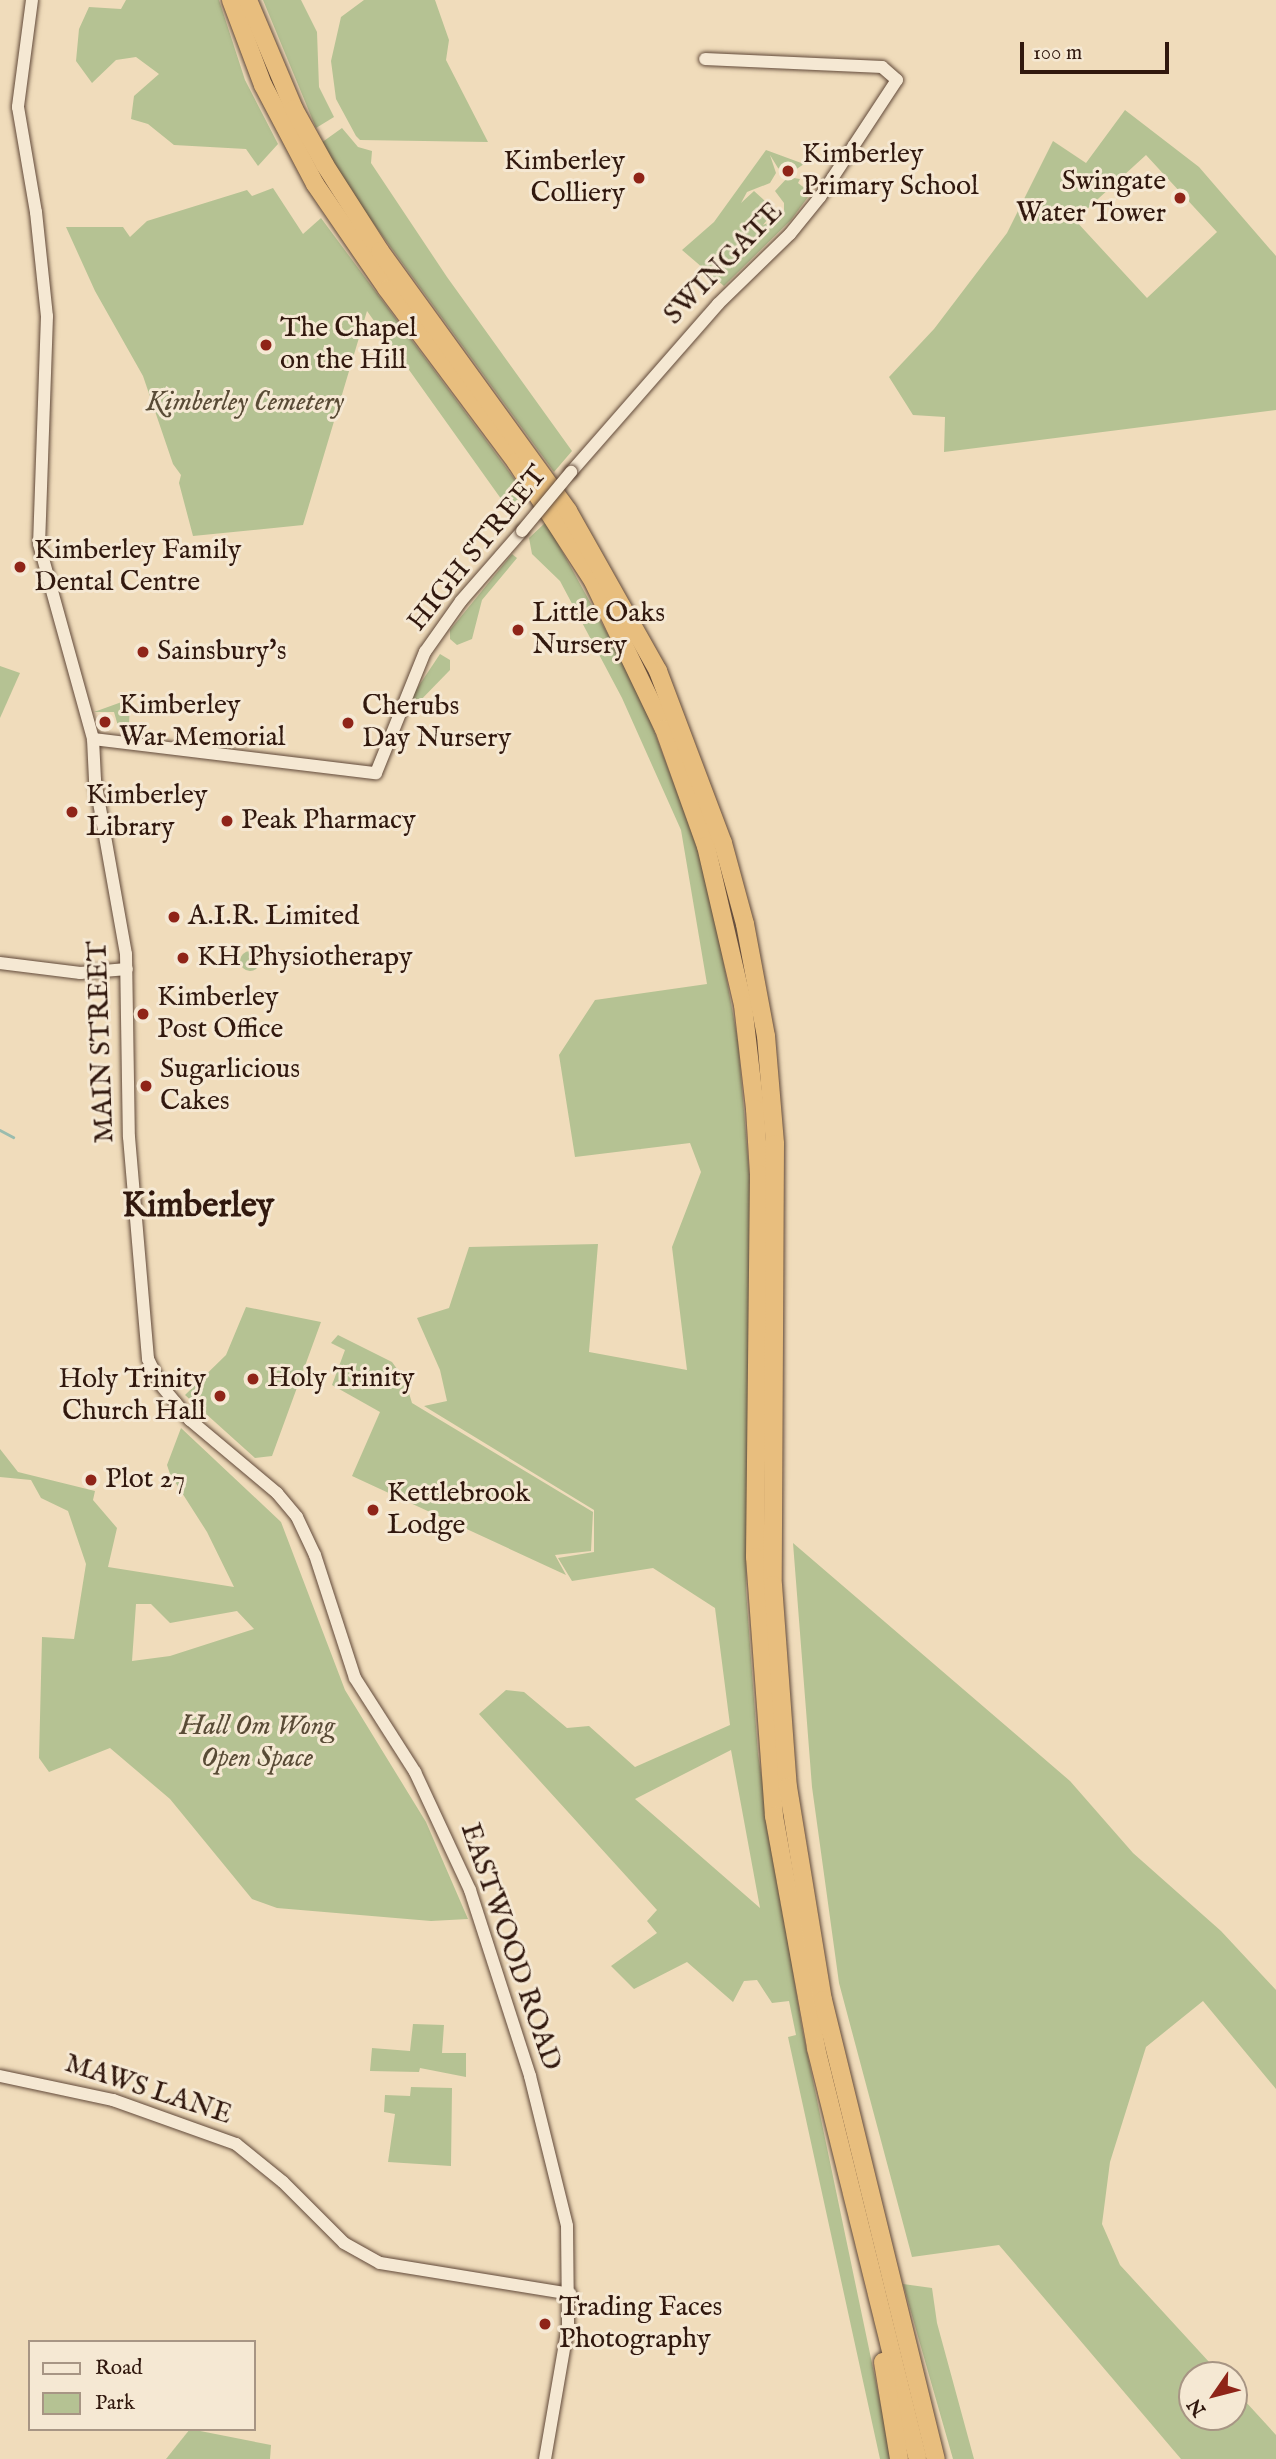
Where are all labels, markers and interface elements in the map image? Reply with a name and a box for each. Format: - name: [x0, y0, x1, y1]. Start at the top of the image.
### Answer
- scale bar: [1024, 28, 1173, 72]
- text: 100 m: [1033, 40, 1082, 67]
- place label: Kimberley Primary School: [802, 138, 979, 204]
- place label: Kimberley Colliery: [503, 145, 625, 211]
- marker: Kimberley Primary School: [780, 163, 796, 179]
- place label: Swingate Water Tower: [1016, 165, 1166, 231]
- marker: Kimberley Colliery: [631, 170, 647, 186]
- marker: Swingate Water Tower: [1172, 190, 1188, 206]
- street label: SWINGATE: [657, 196, 791, 332]
- place label: The Chapel on the Hill: [280, 312, 417, 378]
- marker: The Chapel on the Hill: [258, 337, 274, 353]
- park label: Kimberley Cemetery: [146, 386, 344, 420]
- street label: HIGH STREET: [401, 459, 555, 639]
- place label: Kimberley Family Dental Centre: [34, 534, 241, 600]
- marker: Kimberley Family Dental Centre: [12, 559, 28, 575]
- place label: Little Oaks Nursery: [532, 597, 665, 663]
- marker: Little Oaks Nursery: [510, 622, 526, 638]
- place label: Sainsbury's: [157, 635, 286, 669]
- marker: Sainsbury's: [135, 644, 151, 660]
- place label: Kimberley War Memorial: [119, 689, 285, 755]
- place label: Cherubs Day Nursery: [362, 690, 511, 756]
- marker: Kimberley War Memorial: [97, 714, 113, 730]
- marker: Cherubs Day Nursery: [340, 715, 356, 731]
- place label: Kimberley Library: [86, 779, 208, 845]
- marker: Kimberley Library: [64, 804, 80, 820]
- place label: Peak Pharmacy: [241, 804, 416, 838]
- marker: Peak Pharmacy: [219, 813, 235, 829]
- place label: A.I.R. Limited: [188, 900, 359, 934]
- marker: A.I.R. Limited: [166, 909, 182, 925]
- street label: MAIN STREET: [82, 940, 122, 1144]
- place label: KH Physiotherapy: [197, 941, 413, 975]
- marker: KH Physiotherapy: [175, 950, 191, 966]
- place label: Kimberley Post Office: [157, 981, 283, 1047]
- marker: Kimberley Post Office: [135, 1006, 151, 1022]
- place label: Sugarlicious Cakes: [160, 1053, 300, 1119]
- marker: Sugarlicious Cakes: [138, 1078, 154, 1094]
- district label: Kimberley: [122, 1186, 274, 1228]
- place label: Holy Trinity: [267, 1362, 415, 1396]
- place label: Holy Trinity Church Hall: [58, 1363, 206, 1429]
- marker: Holy Trinity: [245, 1371, 261, 1387]
- marker: Holy Trinity Church Hall: [212, 1388, 228, 1404]
- place label: Plot 27: [105, 1463, 185, 1497]
- marker: Plot 27: [83, 1472, 99, 1488]
- place label: Kettlebrook Lodge: [387, 1477, 530, 1543]
- marker: Kettlebrook Lodge: [365, 1502, 381, 1518]
- park label: Hall Om Wong Open Space: [179, 1710, 335, 1776]
- street label: EASTWOOD ROAD: [452, 1819, 568, 2075]
- street label: MAWS LANE: [60, 2047, 236, 2133]
- place label: Trading Faces Photography: [559, 2291, 722, 2357]
- marker: Trading Faces Photography: [537, 2316, 553, 2332]
- legend: [28, 2340, 256, 2431]
- text: Road: [95, 2355, 142, 2382]
- north arrow: [1178, 2361, 1248, 2431]
- text: Park: [95, 2390, 135, 2417]
- text: N: [1183, 2393, 1212, 2421]

